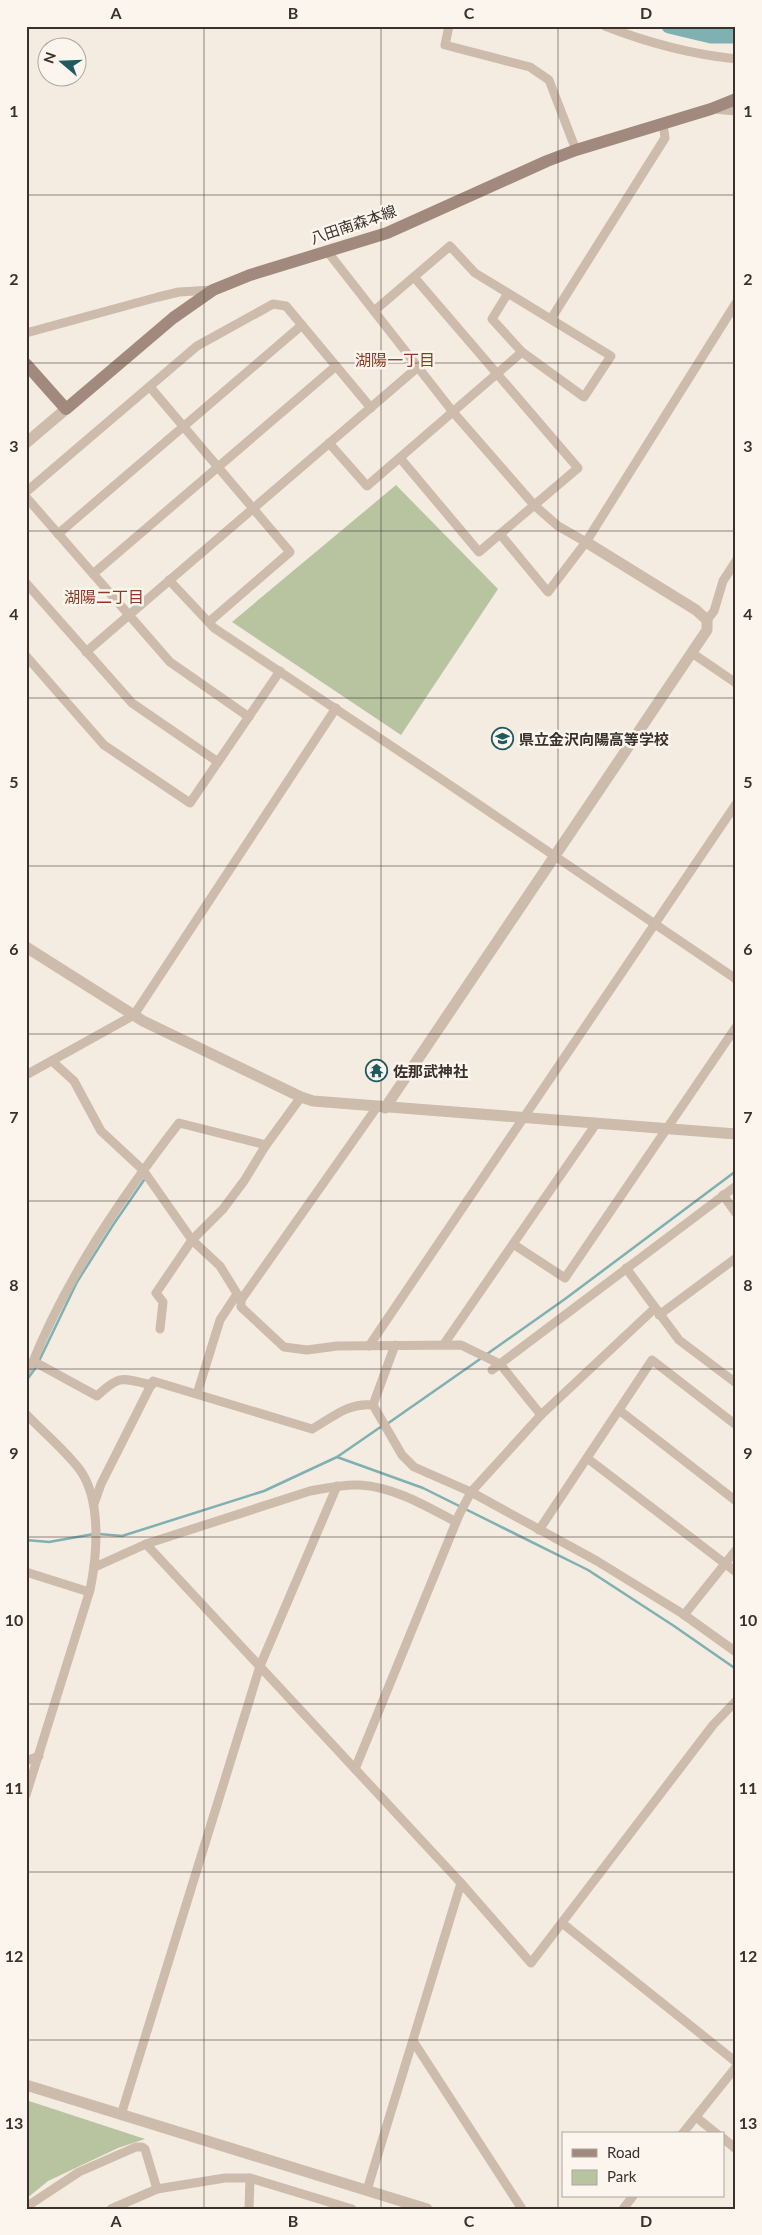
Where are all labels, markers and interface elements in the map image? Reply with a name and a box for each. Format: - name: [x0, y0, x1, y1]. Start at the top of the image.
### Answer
- text: A: [109, 3, 122, 22]
- text: B: [288, 3, 298, 22]
- text: C: [464, 3, 475, 22]
- text: D: [640, 3, 652, 22]
- north arrow: [38, 38, 88, 88]
- text: N: [39, 50, 59, 65]
- text: 1: [9, 101, 19, 120]
- text: 1: [743, 101, 753, 120]
- street label: 八田南森本線: [308, 201, 398, 247]
- text: 2: [9, 269, 19, 288]
- text: 2: [743, 269, 753, 288]
- district label: 湖陽一丁目: [355, 350, 435, 369]
- text: 3: [9, 436, 19, 455]
- text: 3: [743, 436, 753, 455]
- district label: 湖陽二丁目: [64, 587, 144, 606]
- text: 4: [9, 604, 19, 623]
- text: 4: [743, 604, 753, 623]
- school or university icon: 県立金沢向陽高等学校: [491, 727, 515, 751]
- place label: 県立金沢向陽高等学校: [519, 730, 669, 748]
- text: 5: [9, 772, 19, 791]
- text: 5: [743, 772, 753, 791]
- text: 6: [9, 939, 19, 958]
- text: 6: [743, 939, 753, 958]
- temple icon: 佐那武神社: [365, 1059, 389, 1083]
- place label: 佐那武神社: [393, 1062, 468, 1080]
- text: 7: [9, 1107, 19, 1126]
- text: 7: [743, 1107, 753, 1126]
- text: 8: [9, 1275, 19, 1294]
- text: 8: [743, 1275, 753, 1294]
- text: 9: [9, 1443, 19, 1462]
- text: 9: [743, 1443, 753, 1462]
- text: 10: [5, 1610, 23, 1629]
- text: 10: [739, 1610, 757, 1629]
- text: 11: [5, 1778, 23, 1797]
- text: 11: [739, 1778, 757, 1797]
- text: 12: [5, 1946, 23, 1965]
- text: 12: [739, 1946, 757, 1965]
- text: 13: [5, 2113, 23, 2132]
- text: 13: [739, 2113, 757, 2132]
- legend: [562, 2132, 724, 2198]
- text: Road: [607, 2143, 640, 2161]
- text: Park: [607, 2167, 637, 2185]
- text: A: [109, 2211, 122, 2230]
- text: B: [288, 2211, 298, 2230]
- text: C: [464, 2211, 475, 2230]
- text: D: [640, 2211, 652, 2230]

